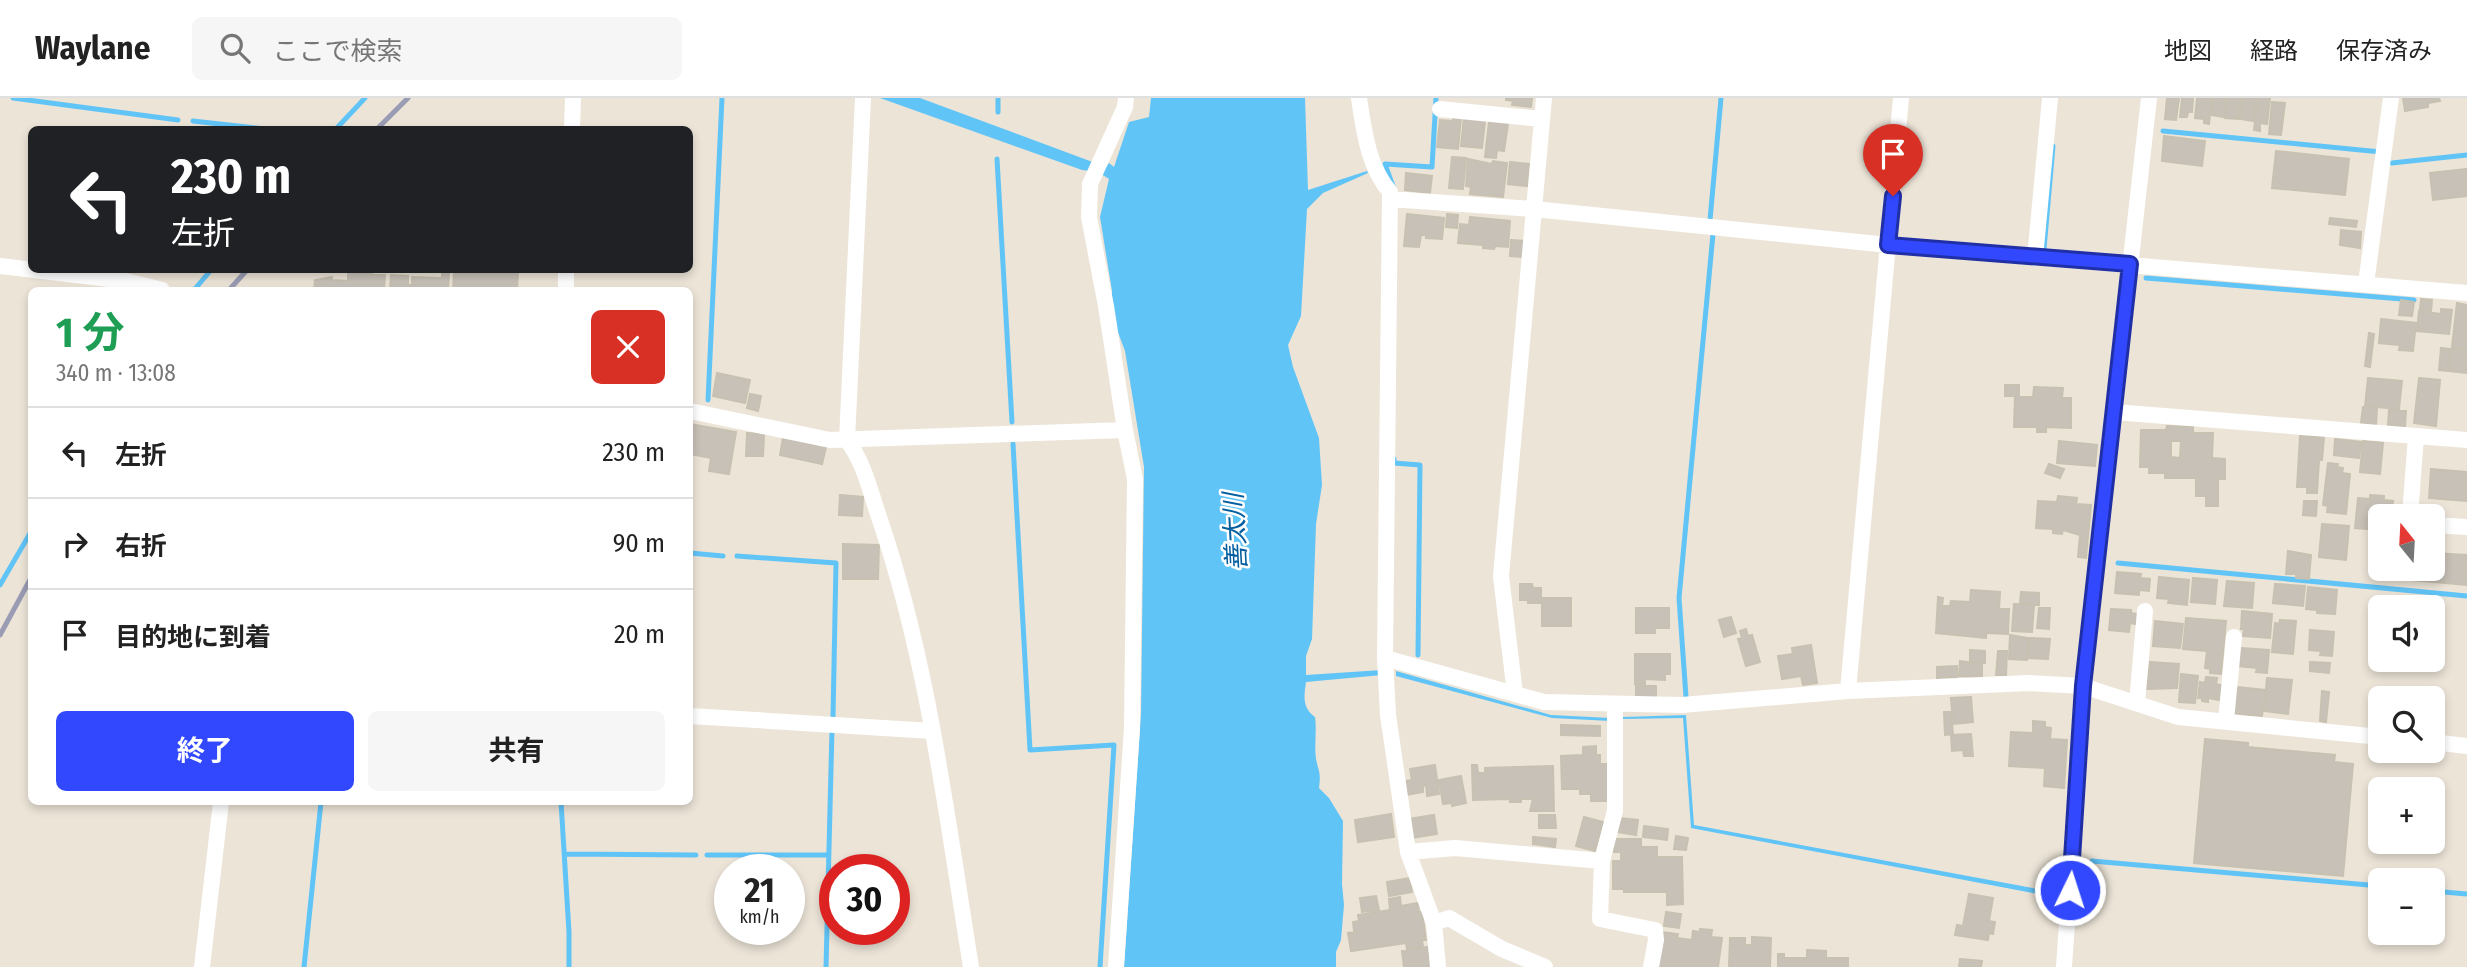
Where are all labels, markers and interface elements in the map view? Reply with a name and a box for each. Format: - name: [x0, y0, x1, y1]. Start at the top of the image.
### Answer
- search box: [192, 17, 682, 80]
- text: Waylane: [35, 28, 150, 68]
- icon: search: [216, 29, 254, 67]
- text: ここで検索: [272, 36, 402, 67]
- text: 地図: [2164, 37, 2212, 65]
- text: 経路: [2250, 37, 2298, 65]
- text: 保存済み: [2336, 37, 2432, 65]
- pin: [1863, 124, 1923, 196]
- icon: arrive: [1874, 135, 1912, 173]
- text: 230 m: [171, 147, 291, 206]
- icon: left: [56, 154, 147, 245]
- text: 左折: [171, 214, 235, 252]
- text: 1 分: [56, 308, 125, 358]
- button: close: [591, 310, 665, 384]
- text: 340 m · 13:08: [56, 359, 176, 387]
- icon: left: [56, 434, 94, 472]
- text: 230 m: [602, 437, 665, 468]
- text: 左折: [115, 440, 167, 471]
- water label: 善太川: [1218, 489, 1253, 572]
- north arrow: [2368, 504, 2445, 581]
- map controls: [2368, 504, 2445, 945]
- icon: right: [56, 525, 94, 563]
- text: 90 m: [613, 528, 665, 559]
- text: 右折: [115, 531, 167, 562]
- button: sound: [2368, 595, 2445, 672]
- icon: arrive: [56, 616, 94, 654]
- text: 20 m: [614, 619, 665, 650]
- text: 目的地に到着: [115, 622, 271, 653]
- button: search: [2368, 686, 2445, 763]
- button: 終了: [56, 711, 354, 791]
- button: 共有: [368, 711, 665, 791]
- button: +: [2368, 777, 2445, 854]
- position arrow: [2033, 853, 2107, 927]
- speed limit sign: 30: [819, 854, 910, 945]
- button: −: [2368, 868, 2445, 945]
- text: 21: [744, 869, 775, 911]
- text: km/h: [739, 906, 780, 928]

